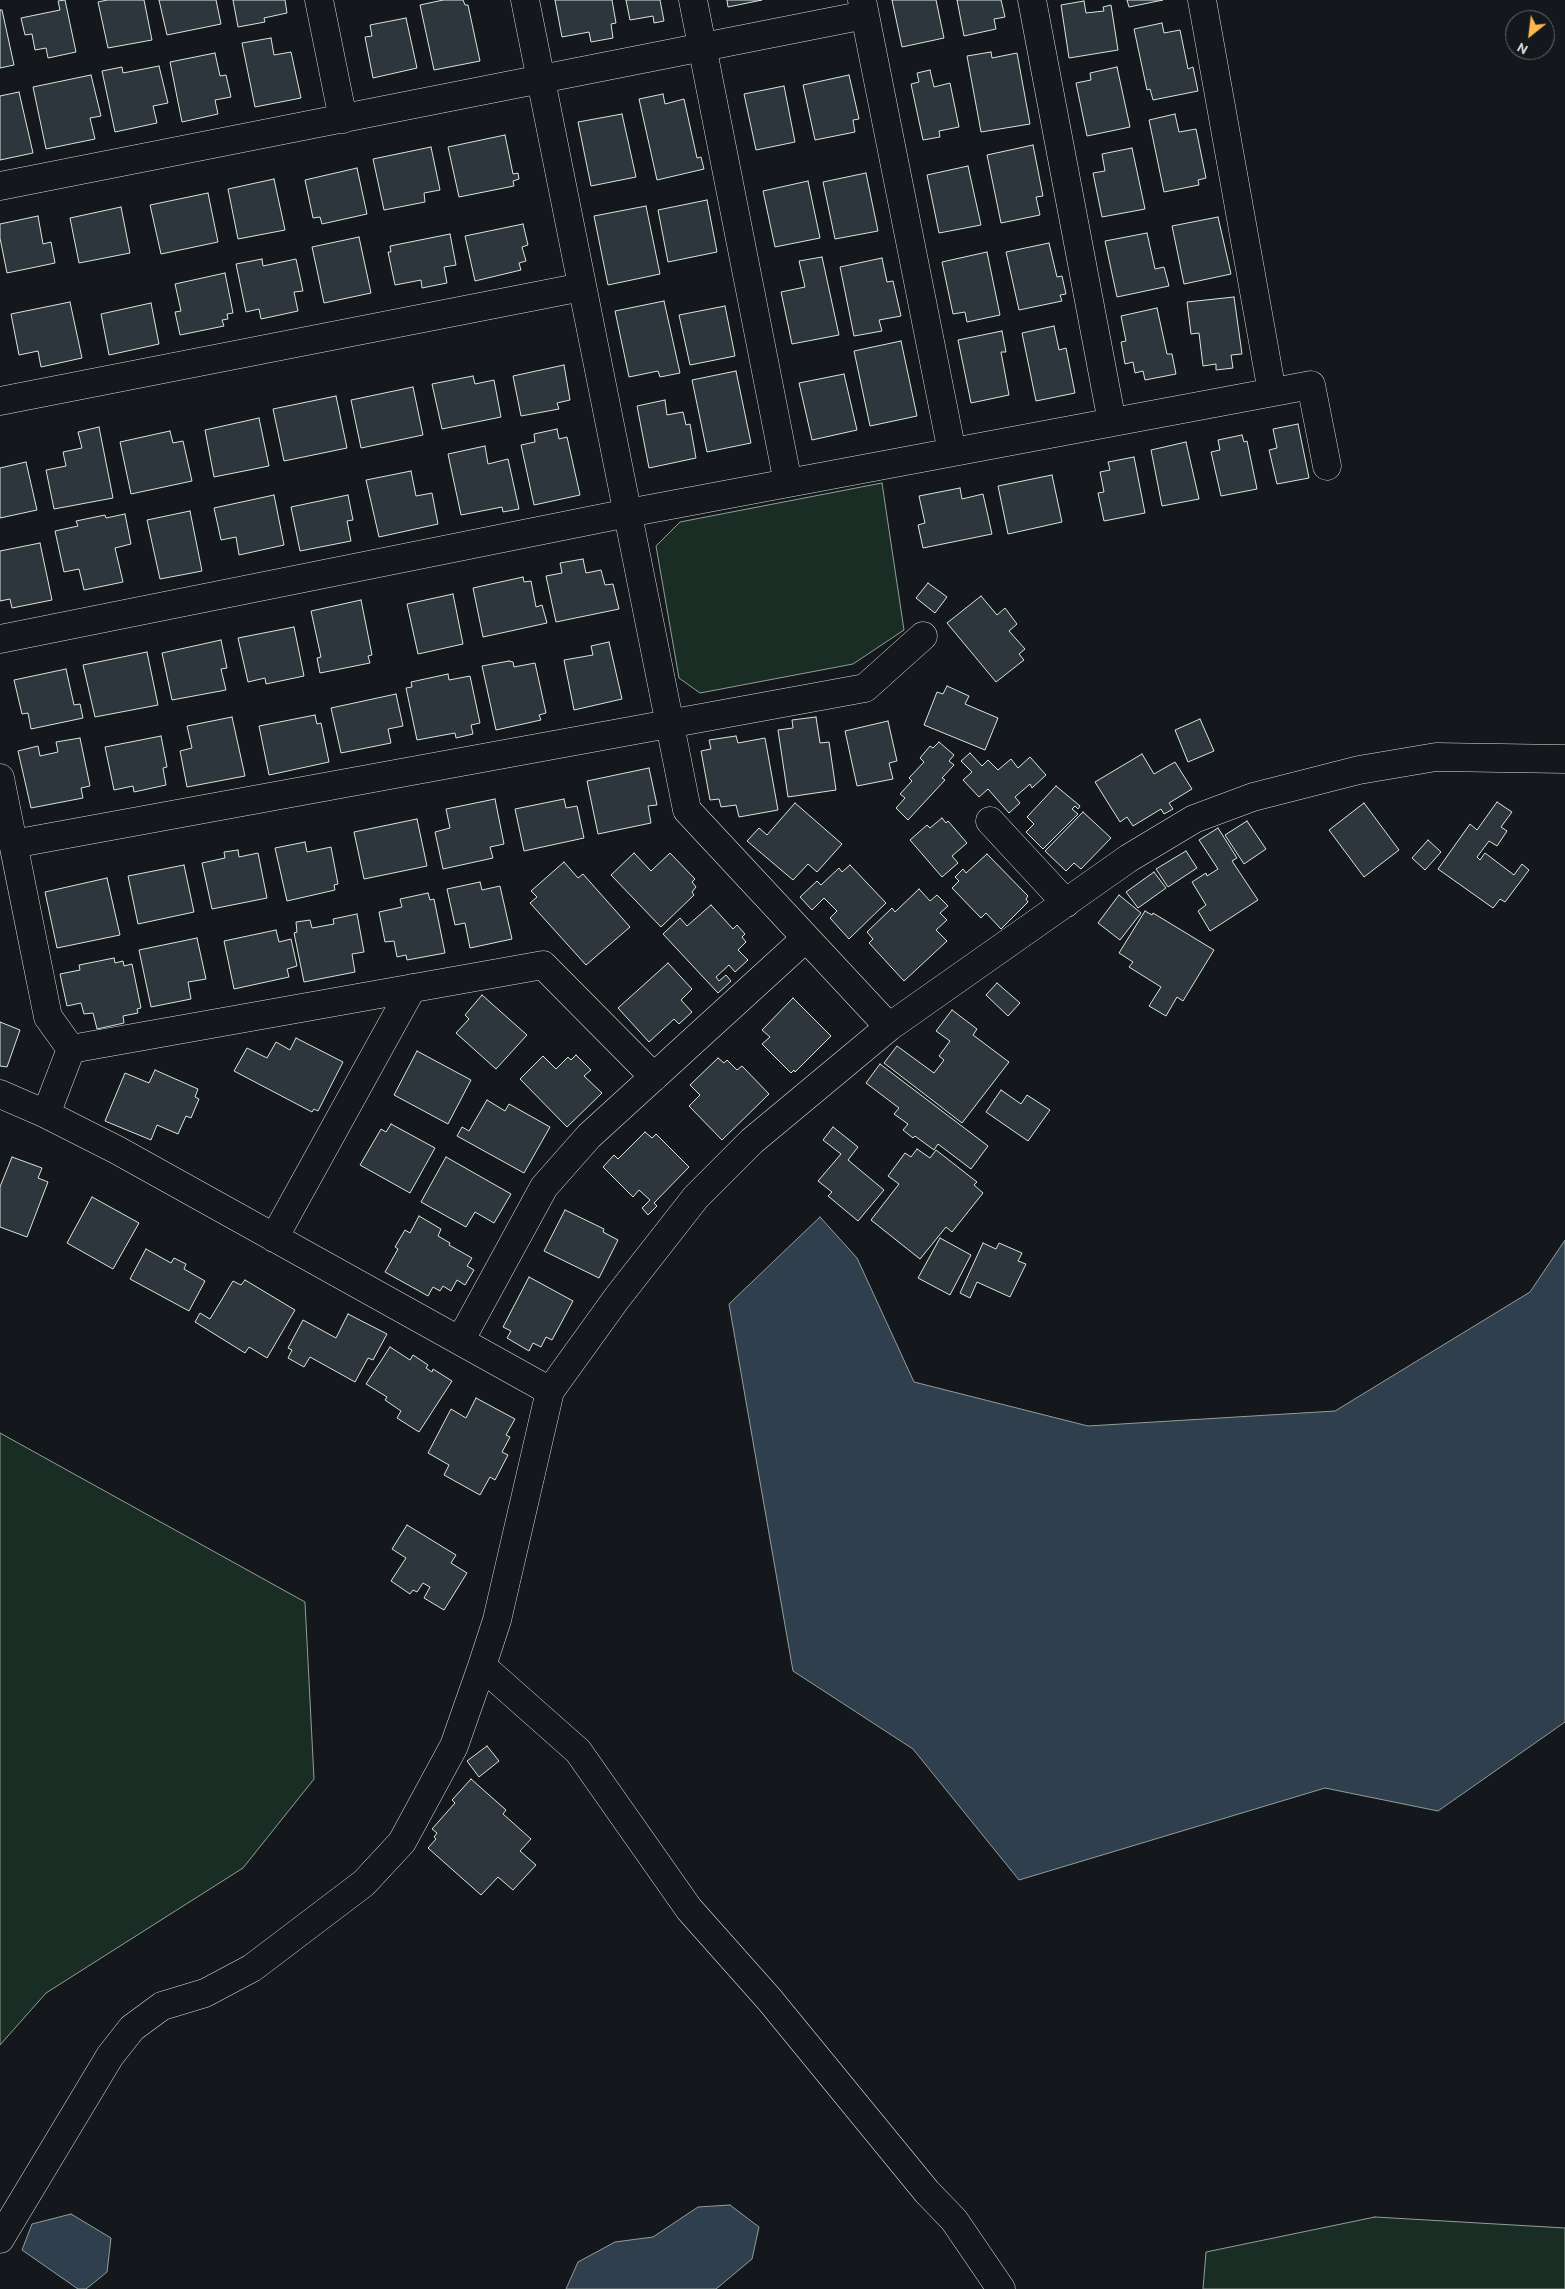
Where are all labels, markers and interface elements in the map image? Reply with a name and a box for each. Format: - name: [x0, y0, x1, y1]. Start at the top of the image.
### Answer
- north arrow: [1505, 10, 1555, 60]
- text: N: [1514, 38, 1531, 58]

